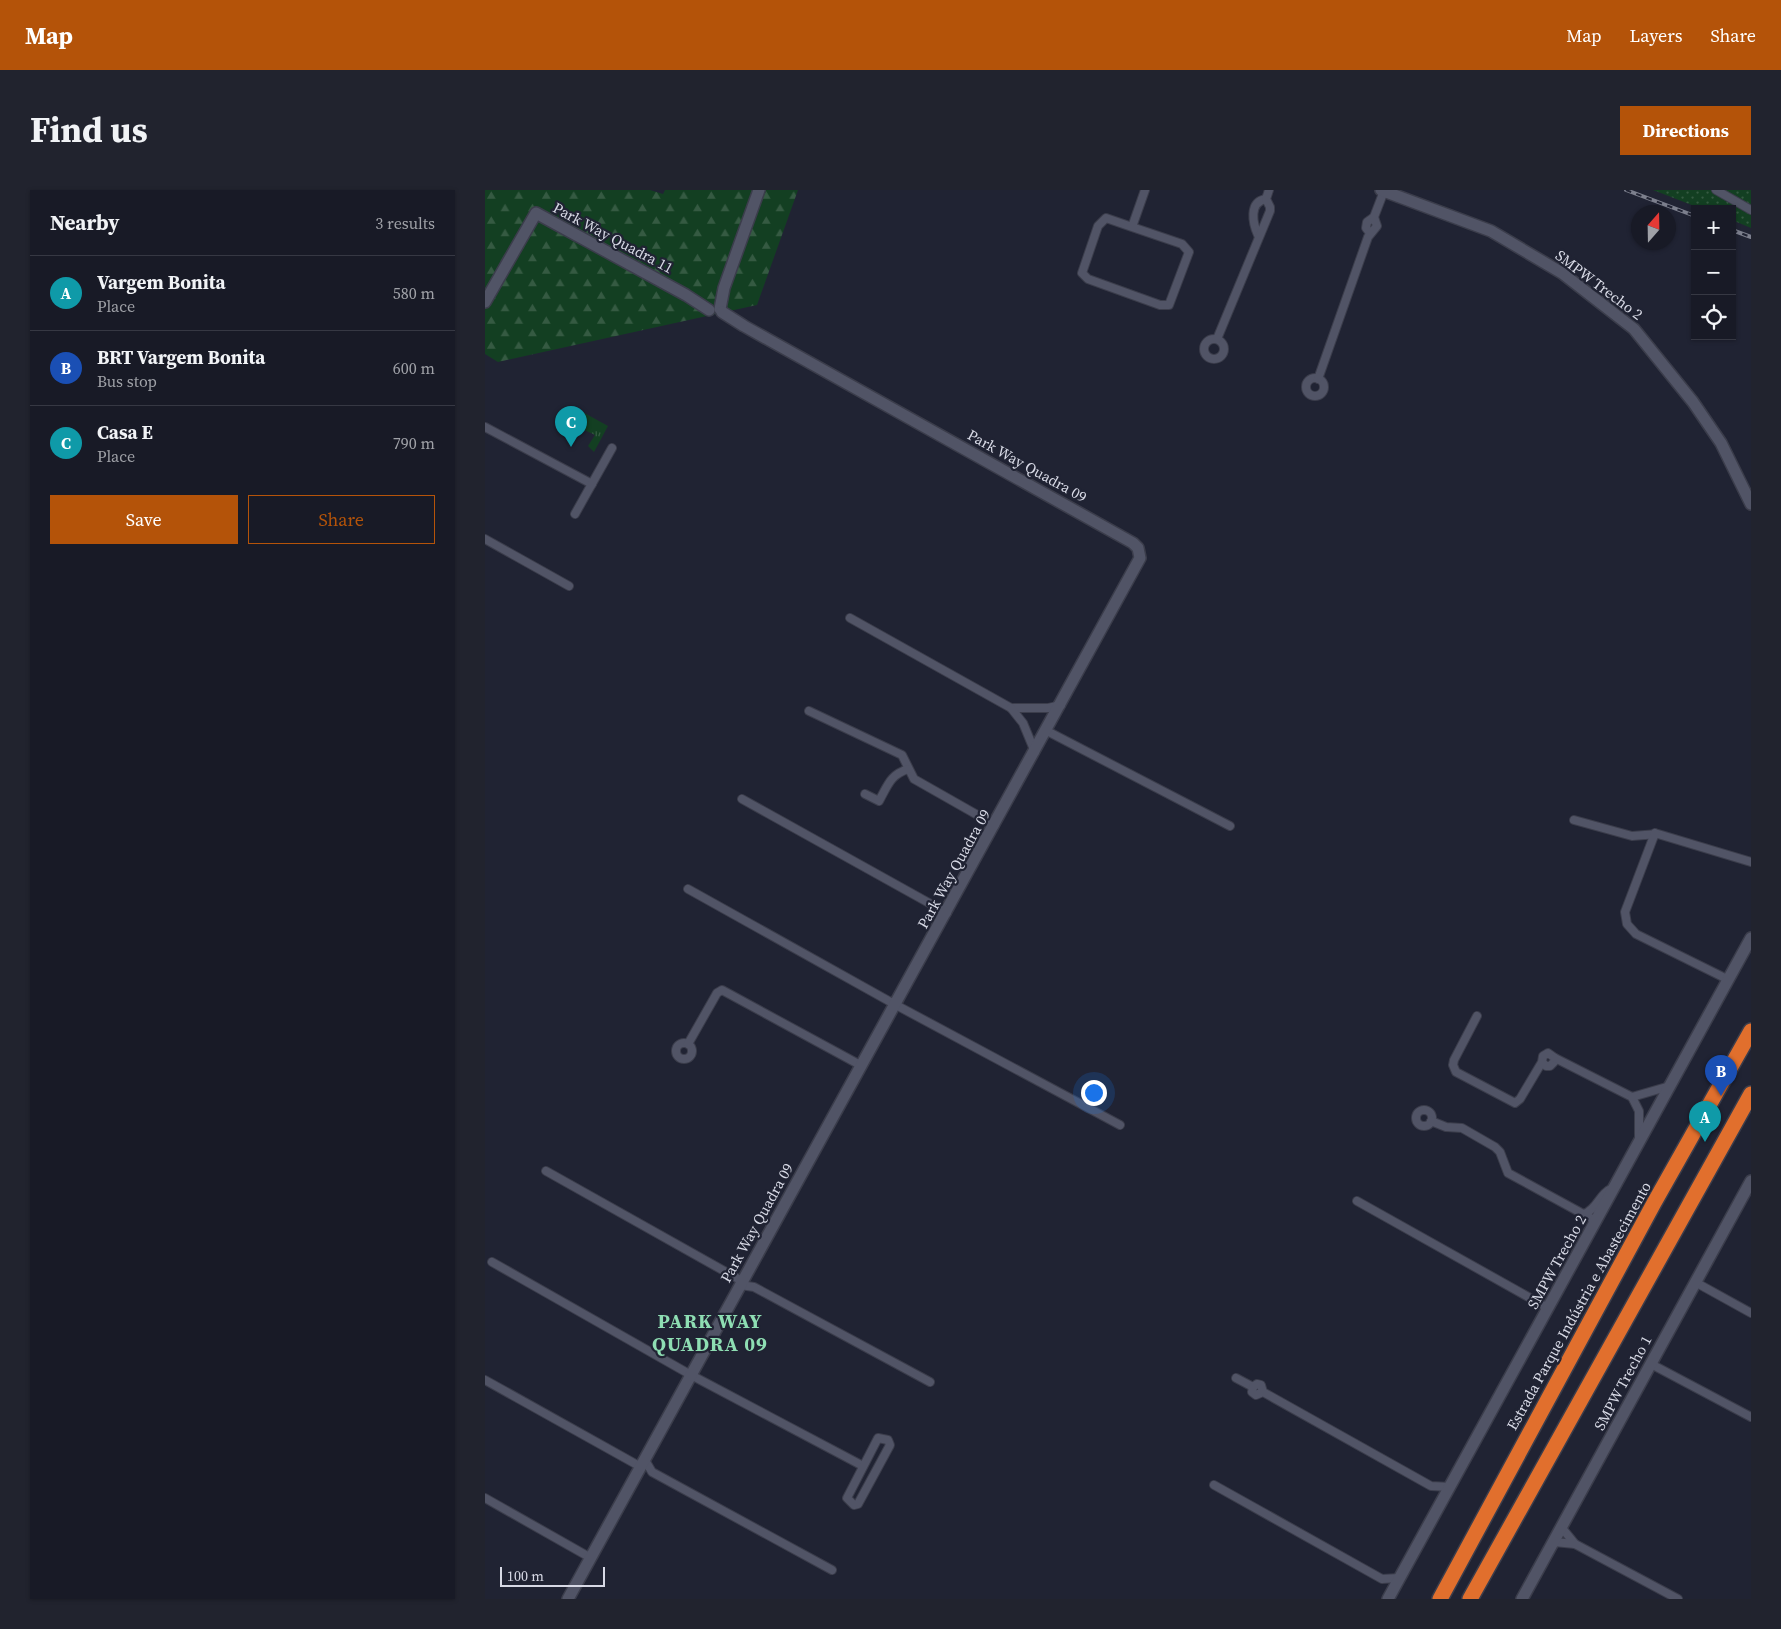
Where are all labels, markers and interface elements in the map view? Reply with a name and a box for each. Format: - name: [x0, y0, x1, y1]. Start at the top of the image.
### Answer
- text: Map: [25, 19, 73, 52]
- text: Map: [1566, 23, 1601, 48]
- text: Layers: [1629, 23, 1682, 48]
- text: Share: [1710, 23, 1756, 48]
- text: Find us: [30, 106, 148, 154]
- button: Directions: [1620, 106, 1751, 155]
- street label: Park Way Quadra 11: [549, 197, 677, 278]
- north arrow: [1631, 205, 1676, 250]
- map controls: [1691, 205, 1736, 340]
- button: +: [1691, 205, 1736, 250]
- text: Nearby: [50, 208, 120, 237]
- text: 3 results: [375, 212, 435, 234]
- street label: SMPW Trecho 2: [1551, 245, 1647, 324]
- button: −: [1691, 250, 1736, 295]
- text: Vargem Bonita: [97, 269, 226, 295]
- text: A: [61, 282, 71, 304]
- text: 580 m: [393, 282, 435, 304]
- text: Place: [97, 295, 135, 317]
- button: locate: [1691, 295, 1736, 340]
- text: BRT Vargem Bonita: [97, 344, 265, 370]
- text: B: [61, 357, 71, 379]
- text: 600 m: [393, 357, 435, 379]
- text: Bus stop: [97, 370, 157, 392]
- pin: C: [555, 406, 587, 447]
- text: Casa E: [97, 419, 153, 445]
- street label: Park Way Quadra 09: [964, 424, 1091, 507]
- text: C: [61, 432, 71, 454]
- text: 790 m: [393, 432, 435, 454]
- text: Place: [97, 445, 135, 467]
- button: Save: [50, 495, 238, 544]
- button: Share: [248, 495, 435, 544]
- street label: Park Way Quadra 09: [912, 805, 995, 932]
- pin: B: [1705, 1055, 1737, 1096]
- your location: [1081, 1080, 1107, 1106]
- pin: A: [1689, 1101, 1721, 1142]
- street label: Park Way Quadra 09: [715, 1159, 798, 1286]
- street label: Estrada Parque Indústria e Abastecimento: [1501, 1178, 1656, 1434]
- street label: SMPW Trecho 2: [1522, 1211, 1591, 1313]
- district label: PARK WAY QUADRA 09: [652, 1307, 768, 1358]
- street label: SMPW Trecho 1: [1589, 1332, 1656, 1434]
- scale bar: [500, 1564, 605, 1587]
- text: 100 m: [507, 1566, 544, 1586]

